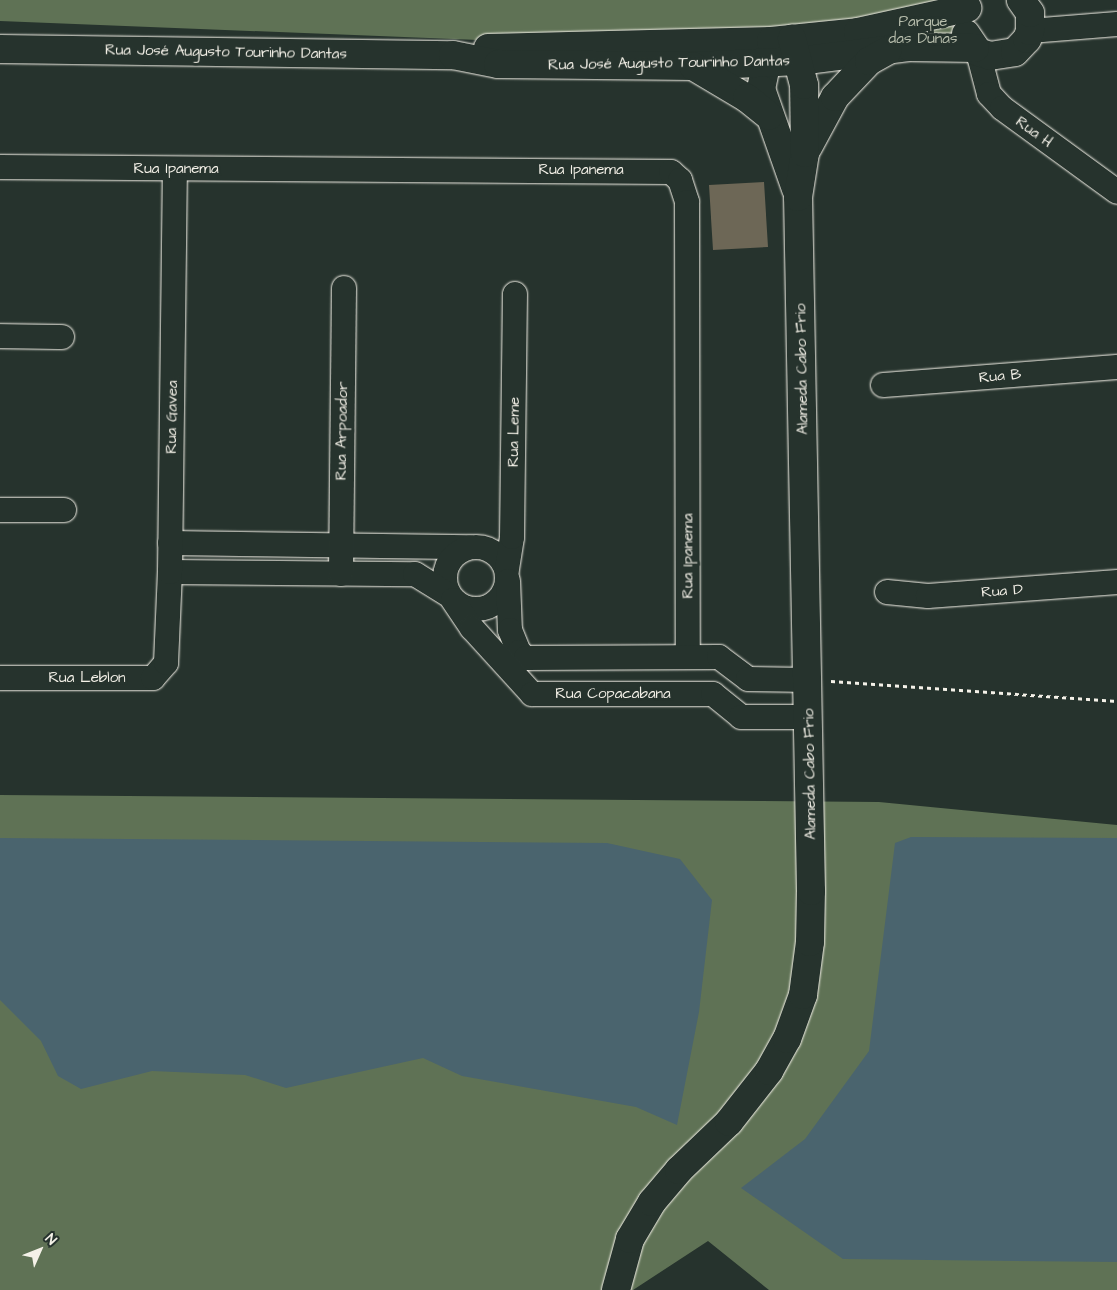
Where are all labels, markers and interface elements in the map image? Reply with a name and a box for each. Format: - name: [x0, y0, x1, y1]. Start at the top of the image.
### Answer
- park label: Parque das Dunas: [889, 12, 957, 47]
- street label: Rua José Augusto Tourinho Dantas: [105, 41, 347, 63]
- street label: Rua José Augusto Tourinho Dantas: [548, 52, 790, 74]
- street label: Rua H: [1012, 113, 1056, 151]
- street label: Rua Ipanema: [133, 160, 219, 178]
- street label: Rua Ipanema: [538, 161, 624, 179]
- street label: Alameda Cabo Frio: [792, 303, 812, 435]
- street label: Rua B: [978, 365, 1022, 387]
- street label: Rua Gavea: [162, 380, 182, 454]
- street label: Rua Arpoador: [332, 382, 352, 480]
- street label: Rua Leme: [504, 397, 524, 467]
- street label: Rua Ipanema: [679, 513, 697, 599]
- street label: Rua D: [981, 581, 1023, 601]
- street label: Rua Leblon: [48, 669, 126, 687]
- street label: Rua Copacabana: [555, 685, 671, 703]
- street label: Alameda Cabo Frio: [800, 708, 820, 840]
- north arrow: [15, 1225, 65, 1275]
- text: N: [41, 1229, 61, 1250]

